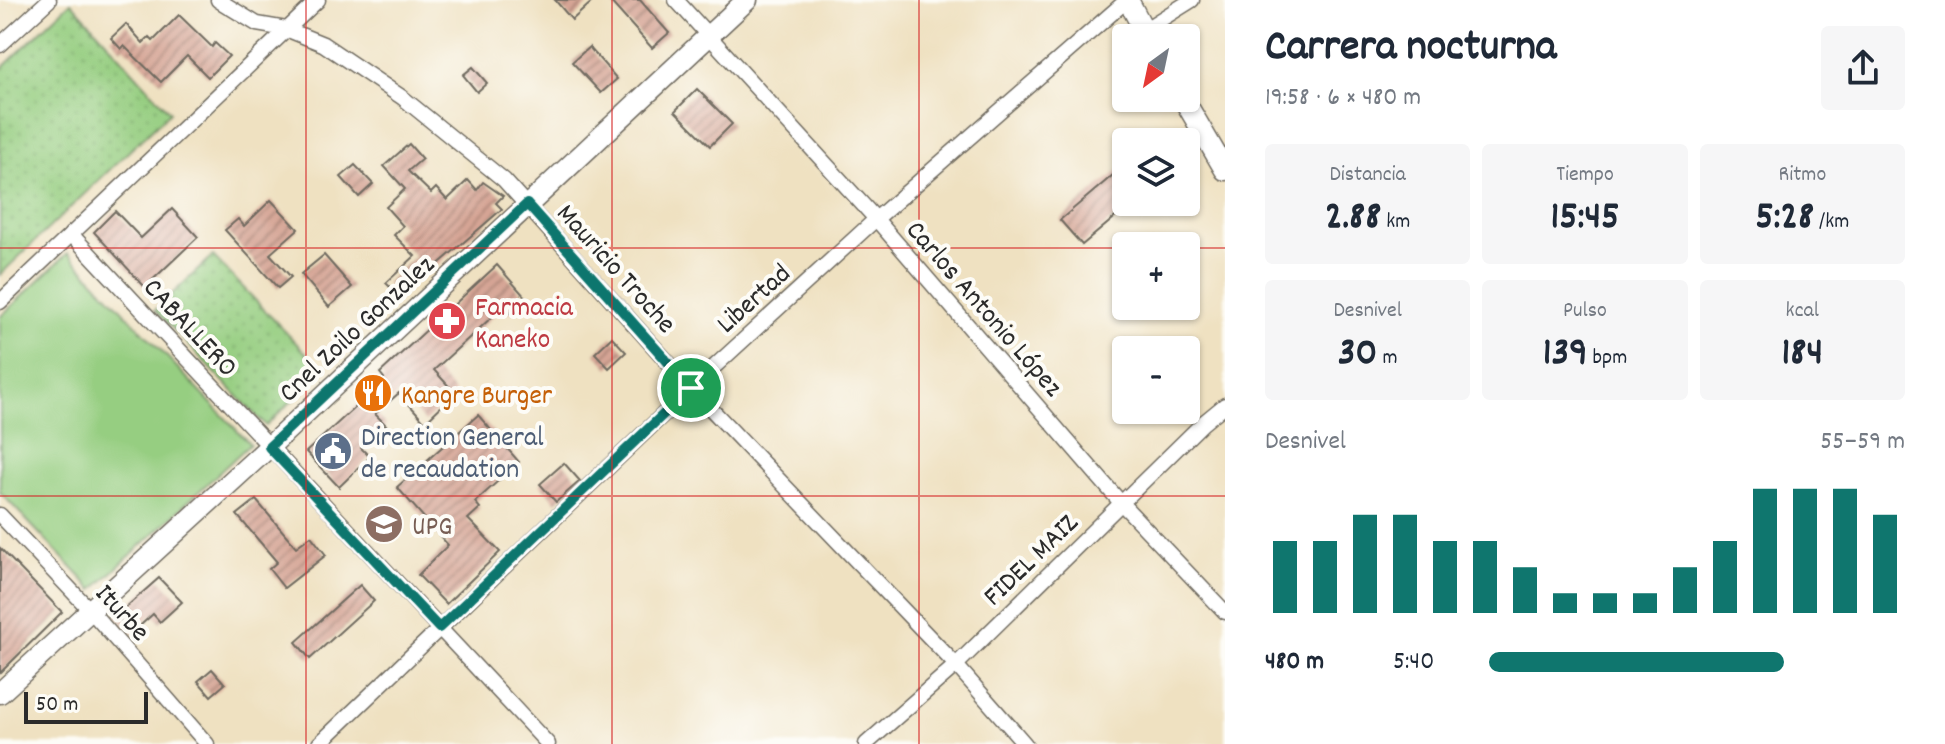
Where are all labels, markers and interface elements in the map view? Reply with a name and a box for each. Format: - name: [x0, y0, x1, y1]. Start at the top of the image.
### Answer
- text: Carrera nocturna: [1265, 18, 1557, 81]
- north arrow: [1112, 24, 1200, 112]
- map controls: [1112, 24, 1200, 424]
- button: share: [1821, 26, 1905, 110]
- text: 19:58 · 6 × 480 m: [1265, 80, 1421, 117]
- button: layers: [1112, 128, 1200, 216]
- text: Distancia: [1329, 160, 1406, 191]
- text: Tiempo: [1556, 160, 1614, 191]
- text: Ritmo: [1778, 160, 1826, 191]
- text: 2.88: [1325, 191, 1381, 248]
- text: 15:45: [1550, 191, 1620, 248]
- text: 5:28: [1755, 191, 1814, 248]
- street label: Mauricio Troche: [545, 196, 684, 344]
- text: km: [1381, 207, 1410, 238]
- text: /km: [1814, 207, 1849, 238]
- street label: Carlos Antonio López: [894, 213, 1071, 408]
- button: +: [1112, 232, 1200, 320]
- street label: Cnel Zoilo Gonzalez: [271, 247, 446, 414]
- street label: Libertad: [709, 256, 801, 345]
- street label: CABALLERO: [132, 271, 245, 388]
- place label: Farmacia Kaneko: [475, 290, 574, 362]
- text: Desnivel: [1333, 296, 1402, 327]
- text: Pulso: [1563, 296, 1607, 327]
- text: kcal: [1786, 296, 1819, 327]
- pharmacy icon: Farmacia Kaneko: [426, 300, 468, 342]
- text: 30: [1338, 327, 1377, 384]
- text: 139: [1543, 327, 1588, 384]
- text: 184: [1782, 327, 1823, 384]
- button: −: [1112, 336, 1200, 424]
- text: m: [1377, 343, 1398, 374]
- text: bpm: [1588, 343, 1627, 374]
- pin: [657, 354, 725, 422]
- icon: arrive: [669, 366, 713, 410]
- restaurant icon: Kangre Burger: [352, 372, 394, 414]
- place label: Kangre Burger: [401, 378, 553, 418]
- place label: Direction General de recaudation: [361, 420, 544, 492]
- text: Desnivel: [1265, 424, 1346, 461]
- text: 55–59 m: [1820, 424, 1905, 461]
- public building icon: Direction General de recaudation: [312, 430, 354, 472]
- school or university icon: UPG: [363, 503, 405, 545]
- street label: FIDEL MAIZ: [976, 505, 1090, 617]
- place label: UPG: [412, 509, 452, 549]
- street label: Iturbe: [83, 576, 157, 652]
- text: 480 m: [1265, 644, 1324, 681]
- text: 5:40: [1393, 644, 1434, 681]
- scale bar: [24, 688, 148, 724]
- text: 50 m: [36, 690, 78, 721]

